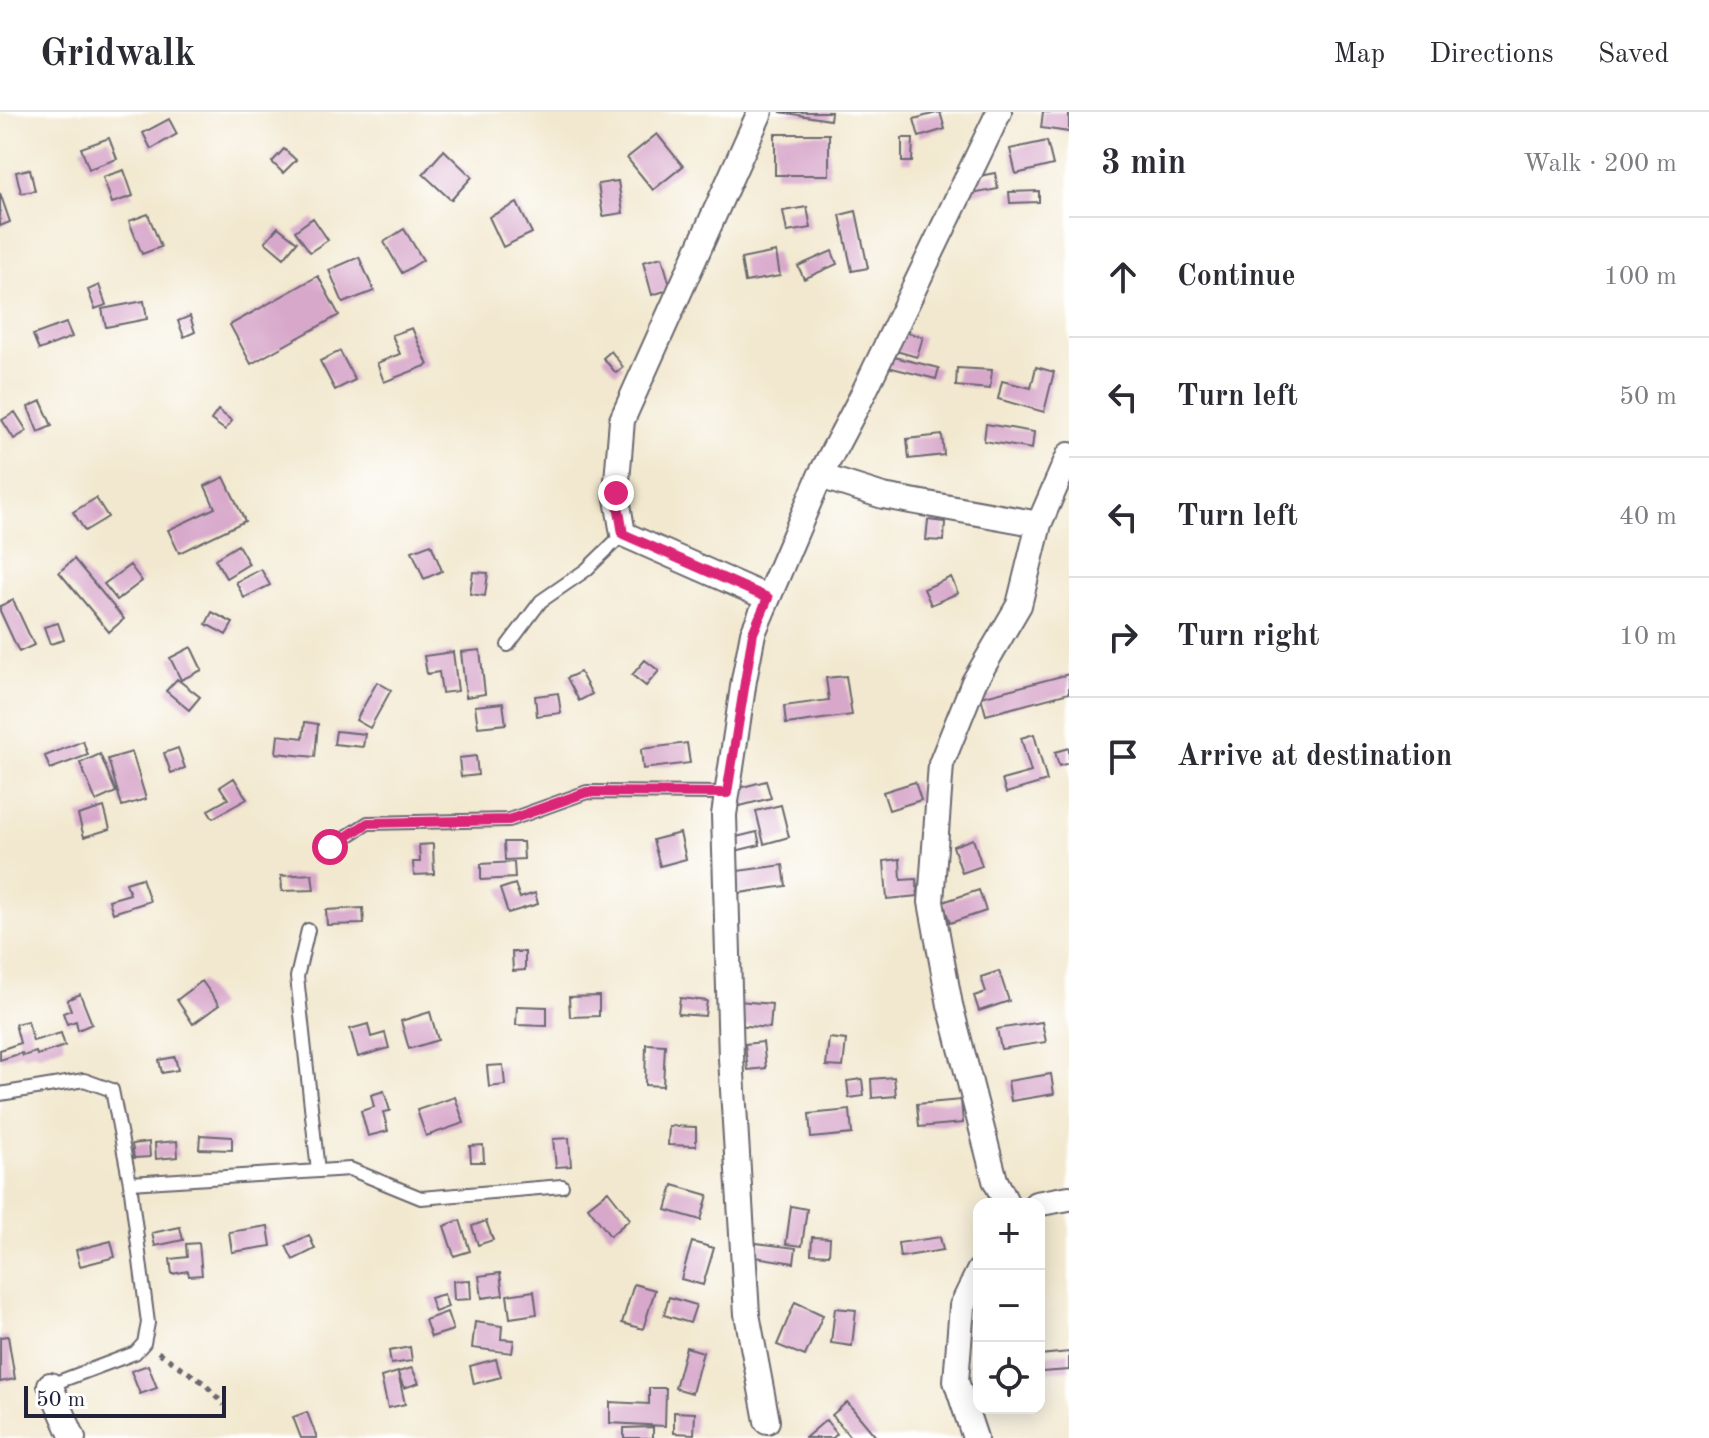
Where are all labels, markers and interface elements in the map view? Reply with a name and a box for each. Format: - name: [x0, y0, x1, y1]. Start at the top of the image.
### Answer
- text: Gridwalk: [40, 36, 196, 74]
- text: Map: [1333, 41, 1385, 69]
- text: Directions: [1429, 41, 1554, 69]
- text: Saved: [1598, 41, 1669, 69]
- text: 3 min: [1101, 147, 1186, 181]
- text: Walk · 200 m: [1523, 151, 1677, 177]
- icon: ahead: [1101, 255, 1145, 299]
- text: Continue: [1177, 262, 1296, 292]
- text: 100 m: [1604, 264, 1677, 290]
- icon: left: [1101, 375, 1145, 419]
- text: Turn left: [1177, 382, 1298, 412]
- text: 50 m: [1619, 384, 1677, 410]
- route end: [598, 475, 634, 511]
- icon: left: [1101, 495, 1145, 539]
- text: Turn left: [1177, 502, 1298, 532]
- text: 40 m: [1619, 504, 1677, 530]
- icon: right: [1101, 615, 1145, 659]
- text: Turn right: [1177, 622, 1319, 652]
- text: 10 m: [1619, 624, 1677, 650]
- icon: arrive: [1101, 735, 1145, 779]
- text: Arrive at destination: [1177, 742, 1452, 772]
- route start: [312, 829, 348, 865]
- map controls: [973, 1198, 1045, 1414]
- button: +: [973, 1198, 1045, 1270]
- button: −: [973, 1270, 1045, 1342]
- button: locate: [973, 1342, 1045, 1414]
- scale bar: [24, 1382, 226, 1418]
- text: 50 m: [36, 1389, 85, 1411]

